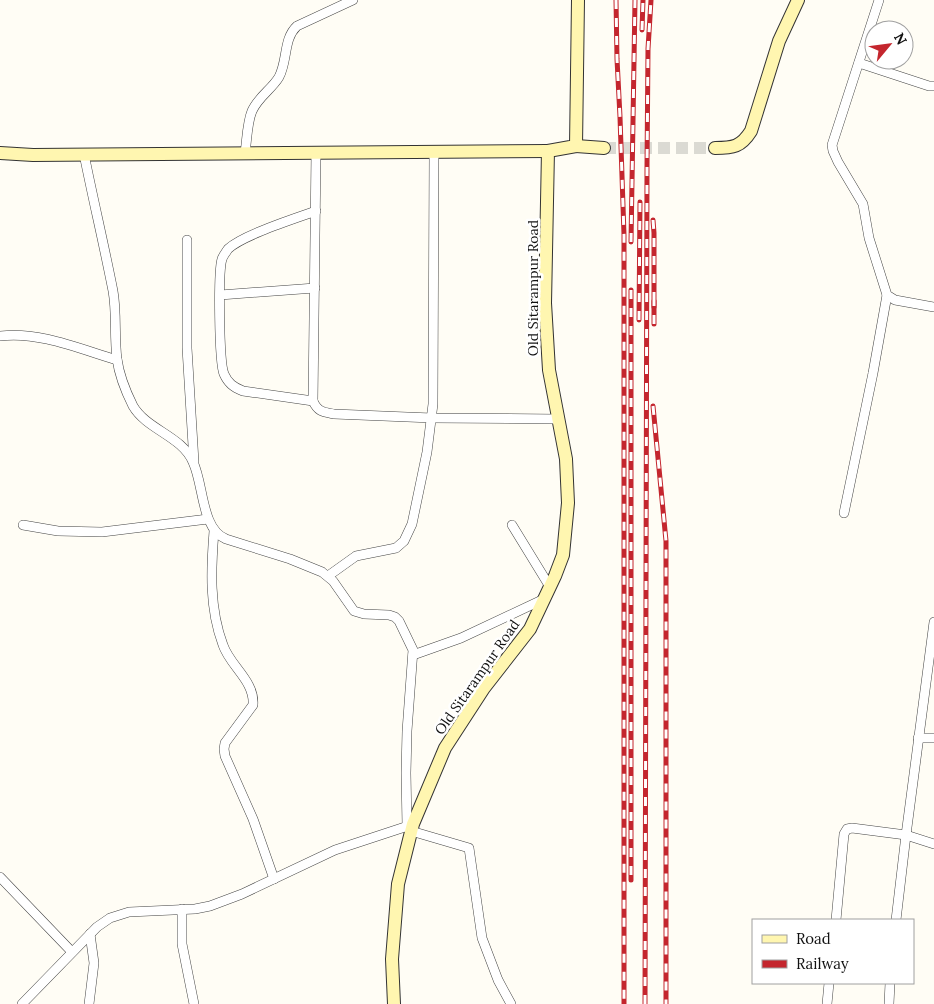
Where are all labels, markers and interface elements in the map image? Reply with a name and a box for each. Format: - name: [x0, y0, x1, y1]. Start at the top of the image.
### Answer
- north arrow: [864, 20, 914, 70]
- text: N: [890, 30, 911, 48]
- street label: Old Sitarampur Road: [524, 220, 542, 356]
- street label: Old Sitarampur Road: [431, 616, 523, 738]
- legend: [752, 919, 914, 984]
- text: Road: [796, 929, 831, 948]
- text: Railway: [796, 954, 849, 973]

